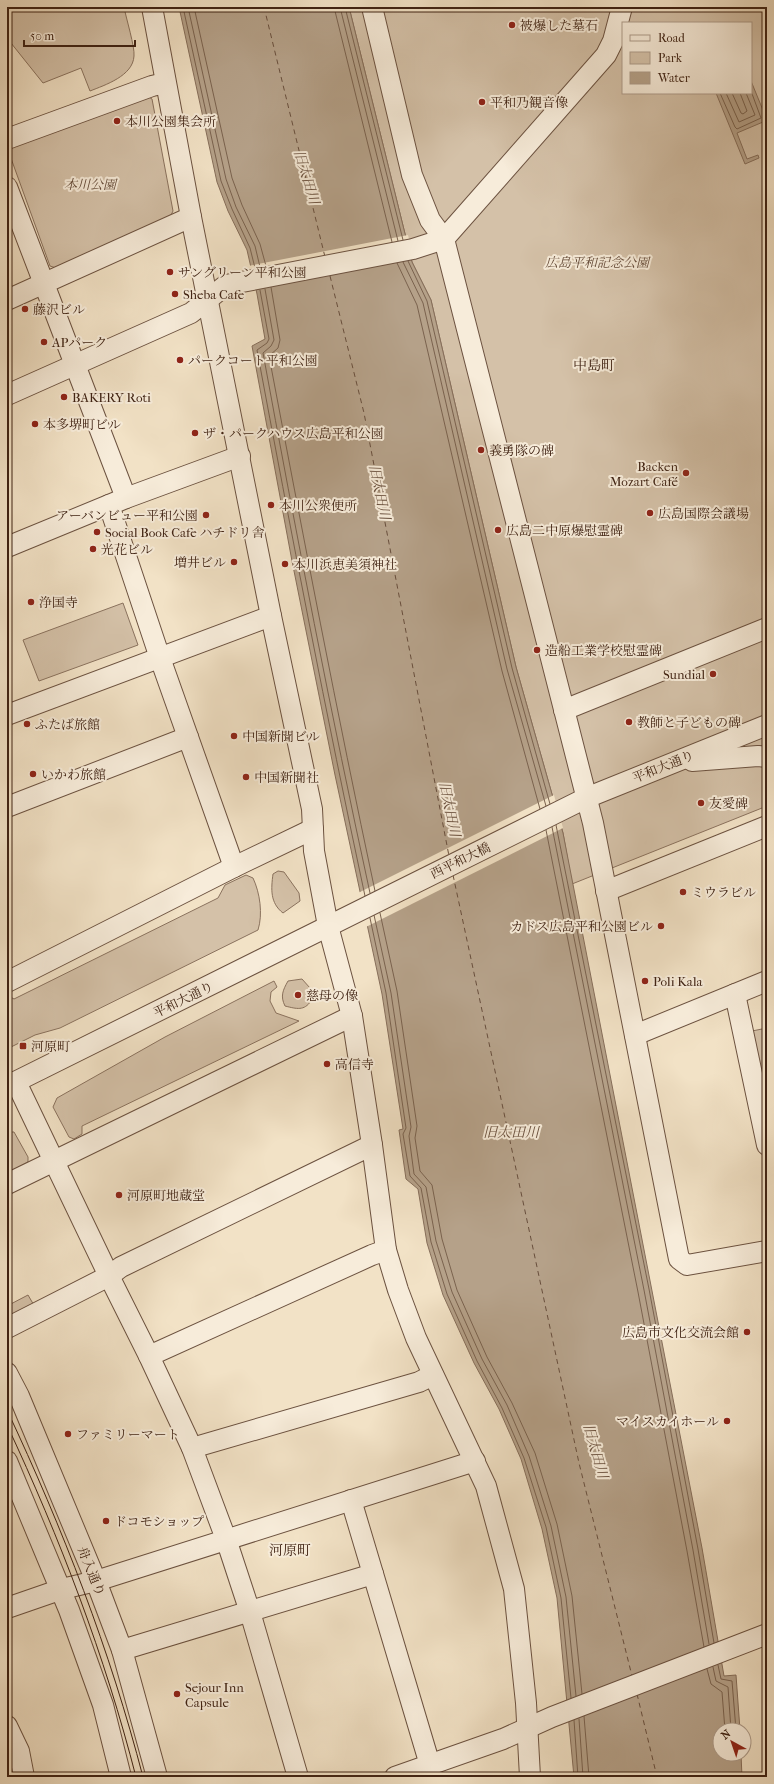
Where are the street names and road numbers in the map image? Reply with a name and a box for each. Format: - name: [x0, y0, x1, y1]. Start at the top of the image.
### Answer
- street label: 平和大通り: [630, 747, 696, 786]
- street label: 西平和大橋: [428, 839, 493, 881]
- street label: 平和大通り: [151, 978, 216, 1020]
- street label: 舟入通り: [75, 1544, 108, 1598]

